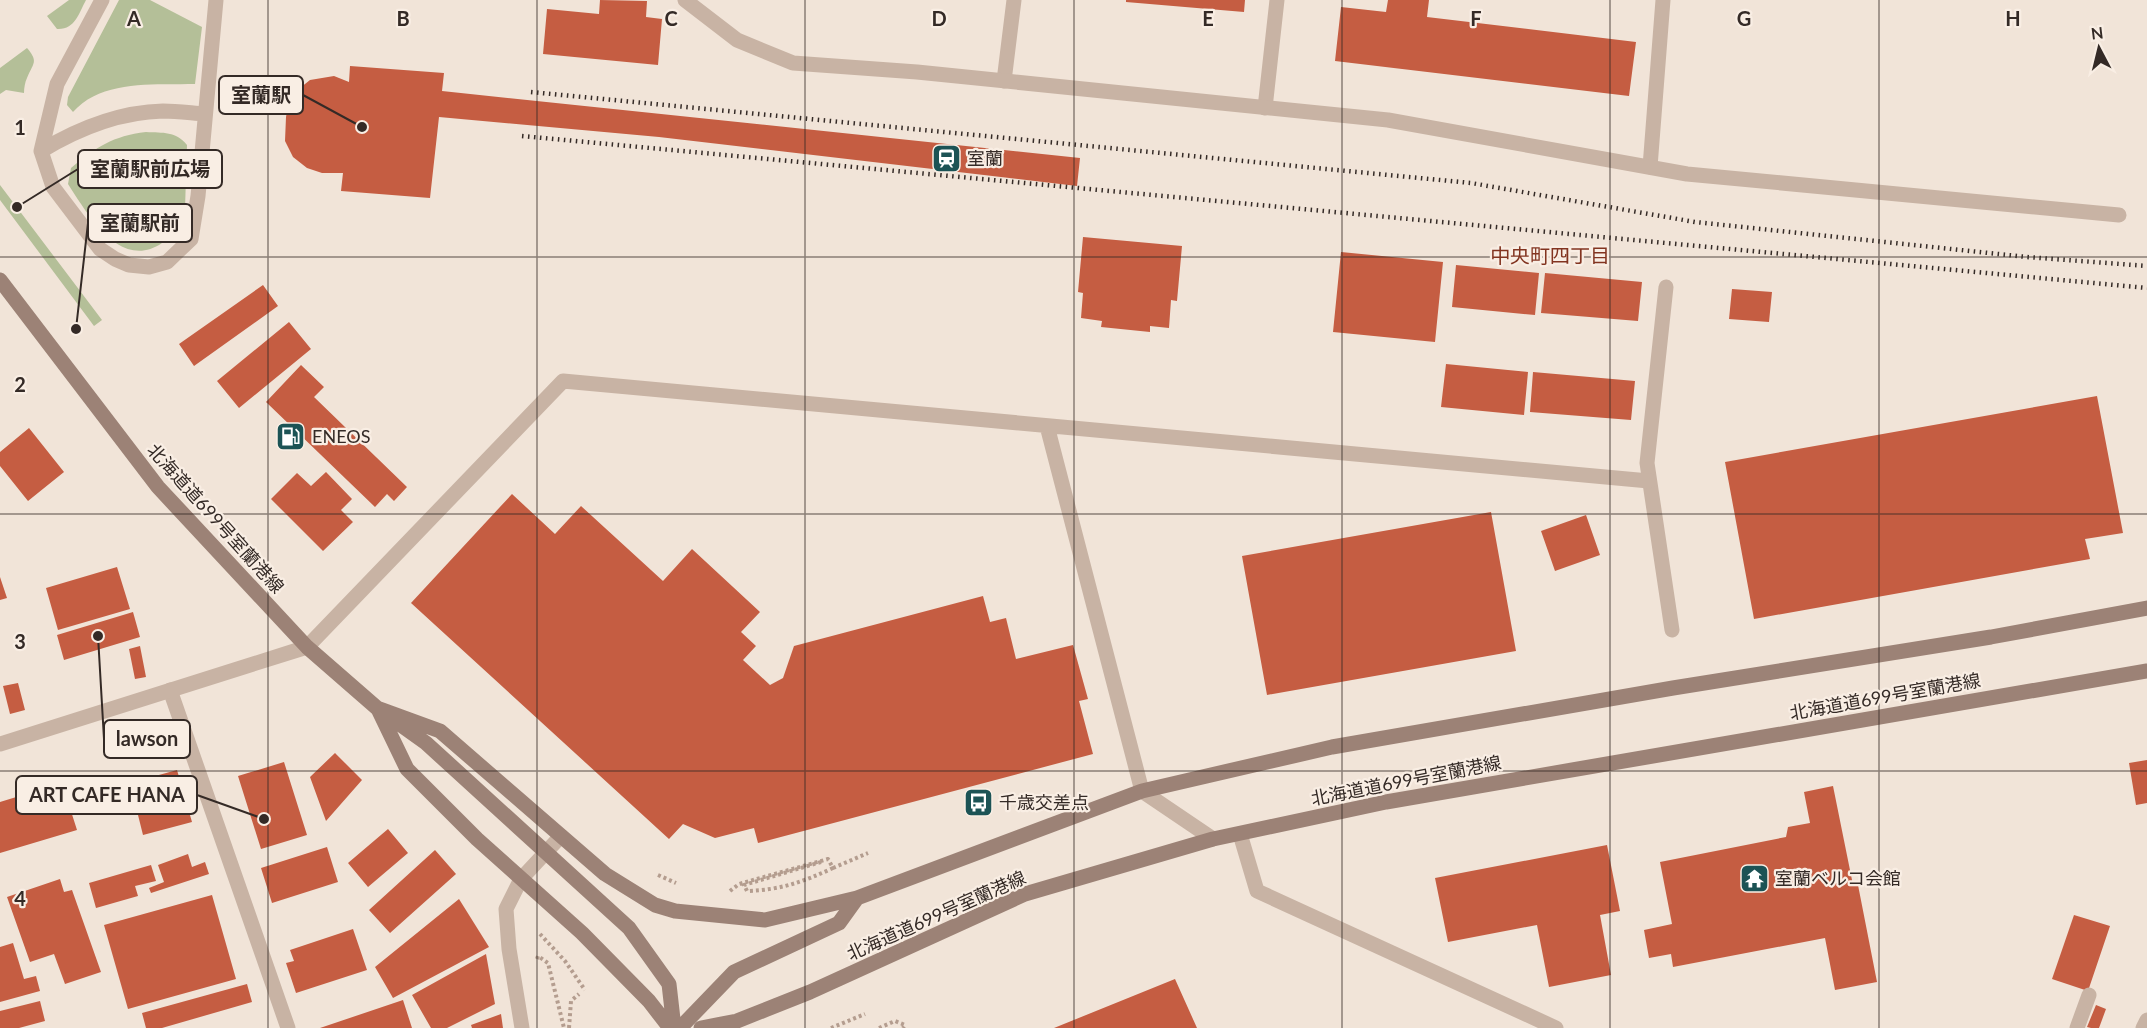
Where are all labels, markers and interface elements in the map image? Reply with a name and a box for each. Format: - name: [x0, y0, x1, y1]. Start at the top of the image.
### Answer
- text: A: [126, 6, 141, 30]
- text: B: [396, 6, 410, 30]
- text: C: [664, 6, 678, 30]
- text: D: [931, 6, 947, 30]
- text: E: [1202, 6, 1214, 30]
- text: F: [1470, 6, 1482, 30]
- text: G: [1737, 6, 1751, 30]
- text: H: [2005, 6, 2021, 30]
- north arrow: [2069, 18, 2129, 78]
- text: N: [2090, 22, 2104, 43]
- callout: 室蘭駅: [219, 76, 303, 114]
- text: 室蘭駅: [231, 82, 291, 106]
- text: 1: [14, 115, 26, 139]
- station icon: 室蘭: [930, 142, 962, 174]
- place label: 室蘭: [967, 147, 1003, 169]
- callout: 室蘭駅前広場: [78, 150, 222, 188]
- text: 室蘭駅前広場: [90, 156, 210, 180]
- callout: 室蘭駅前: [88, 204, 192, 242]
- text: 室蘭駅前: [100, 210, 180, 234]
- district label: 中央町四丁目: [1490, 243, 1610, 267]
- text: 2: [14, 372, 26, 396]
- fuel station icon: ENEOS: [275, 420, 307, 452]
- place label: ENEOS: [312, 425, 370, 447]
- street label: 北海道道699号室蘭港線: [143, 439, 289, 597]
- text: 3: [14, 629, 26, 653]
- street label: 北海道道699号室蘭港線: [1788, 668, 1982, 724]
- callout: lawson: [104, 720, 190, 758]
- text: lawson: [116, 726, 178, 750]
- street label: 北海道道699号室蘭港線: [1309, 751, 1503, 809]
- callout: ART CAFE HANA: [16, 776, 197, 814]
- text: ART CAFE HANA: [28, 782, 185, 806]
- bus stop icon: 千歳交差点: [962, 786, 994, 818]
- place label: 千歳交差点: [999, 791, 1089, 813]
- temple icon: 室蘭ベルコ会館: [1738, 862, 1770, 894]
- street label: 北海道道699号室蘭港線: [843, 866, 1029, 964]
- place label: 室蘭ベルコ会館: [1775, 867, 1901, 889]
- text: 4: [14, 886, 26, 910]

